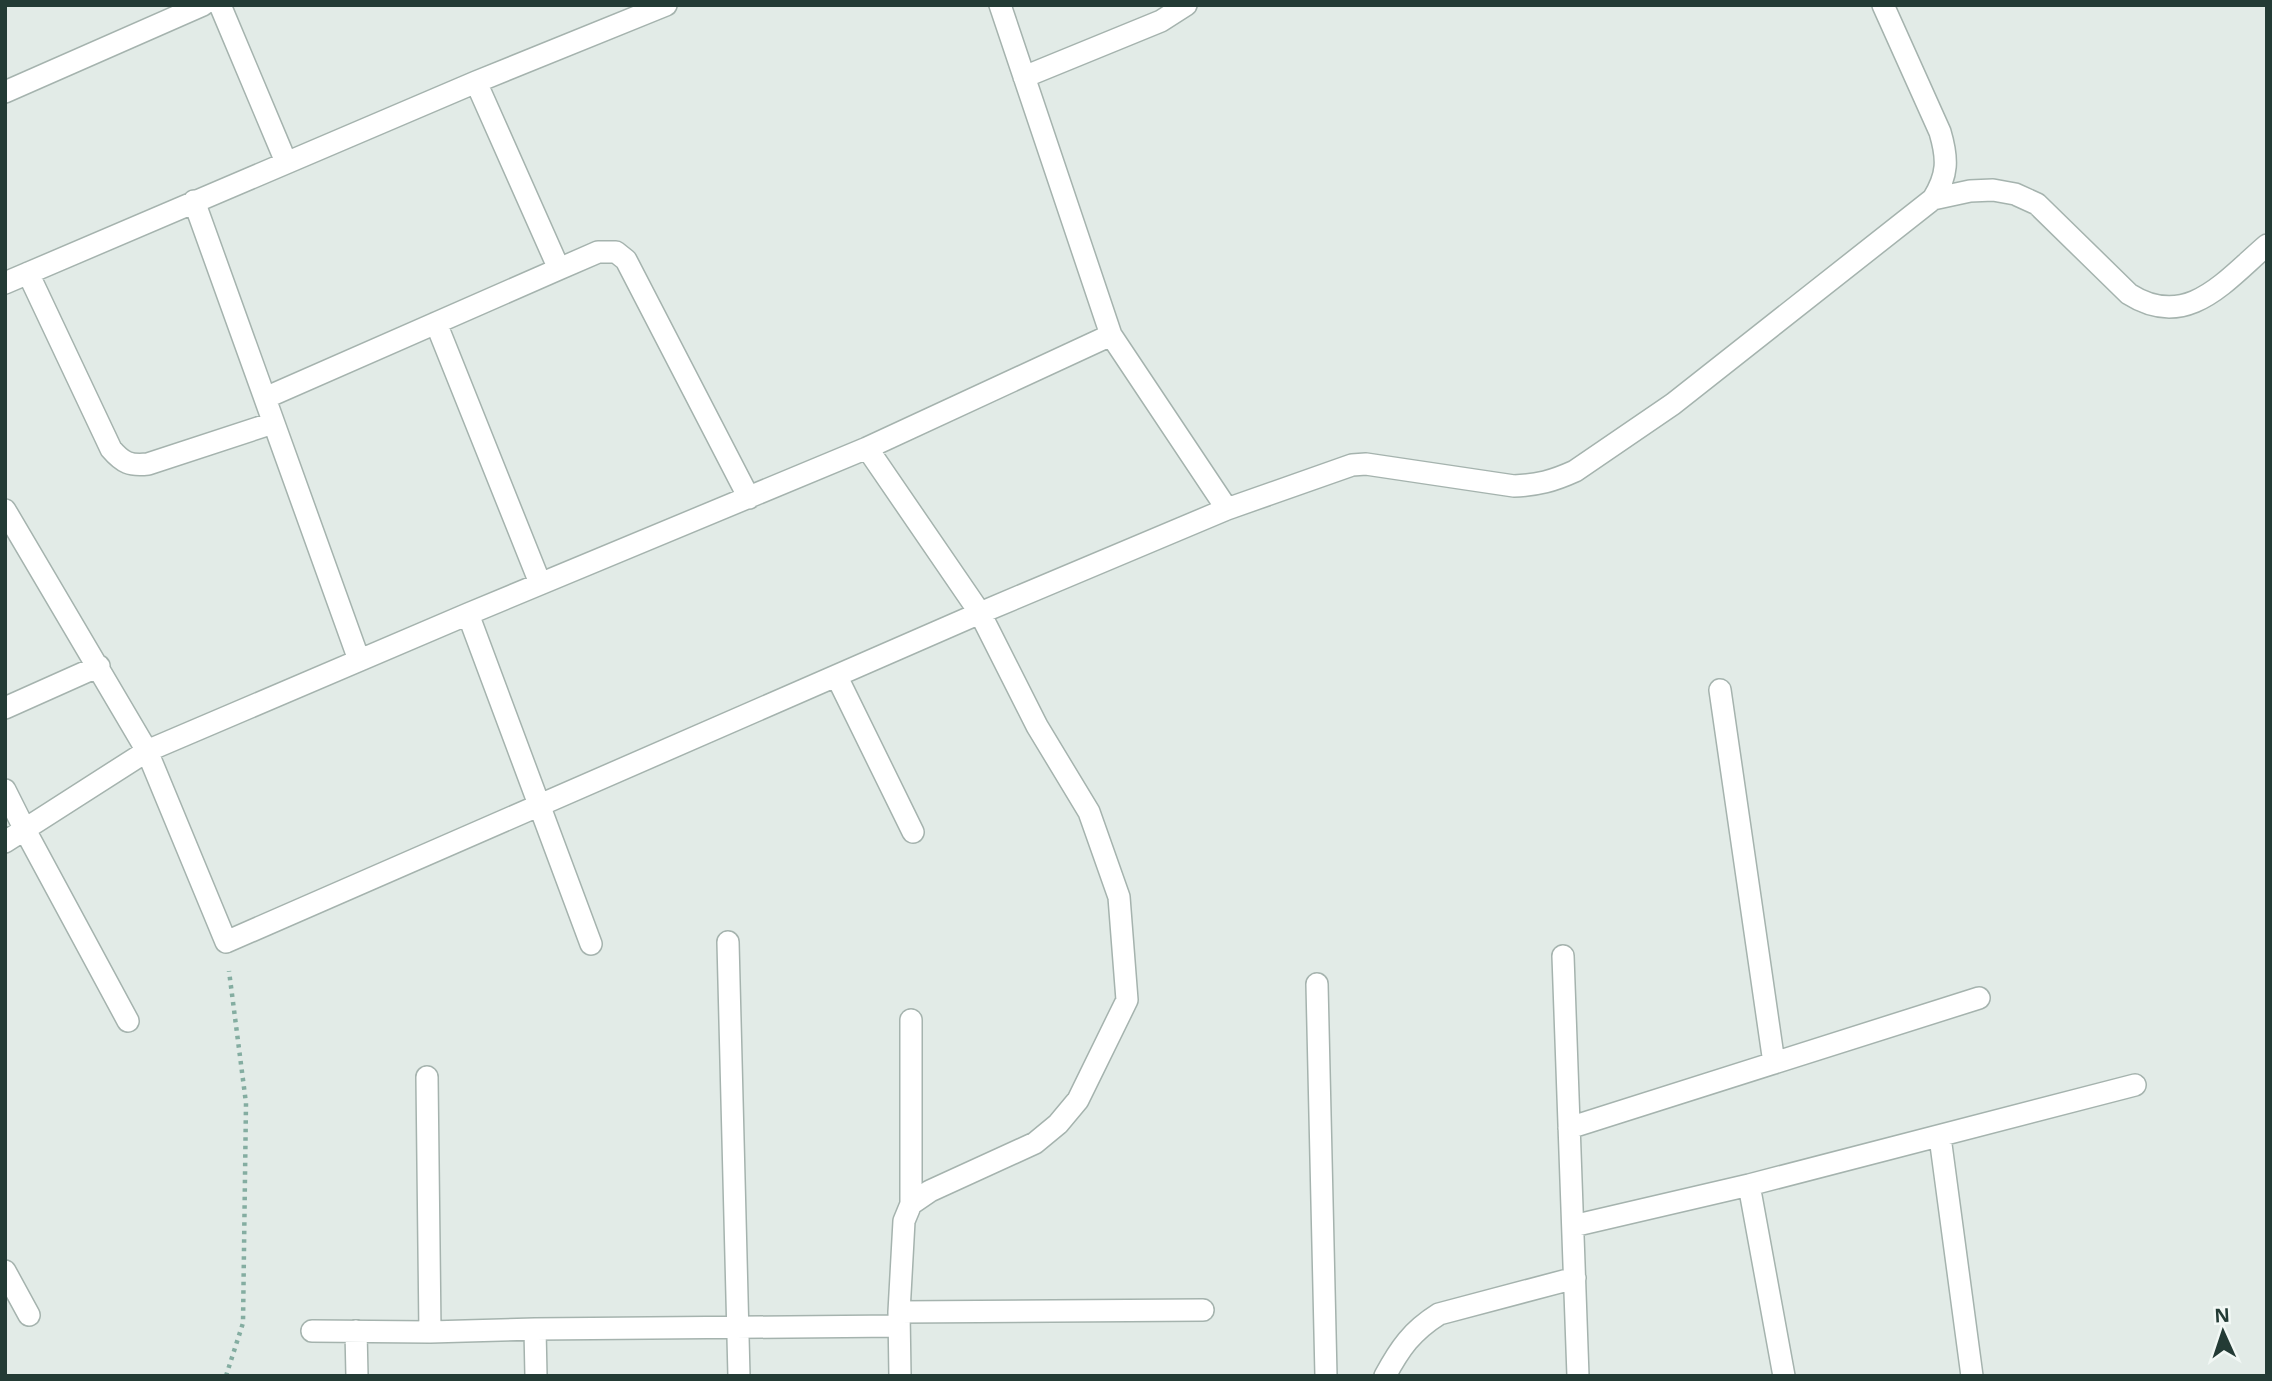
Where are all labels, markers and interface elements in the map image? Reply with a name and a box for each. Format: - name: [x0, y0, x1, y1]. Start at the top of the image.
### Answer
- north arrow: [2188, 1297, 2258, 1367]
- text: N: [2214, 1302, 2231, 1328]

